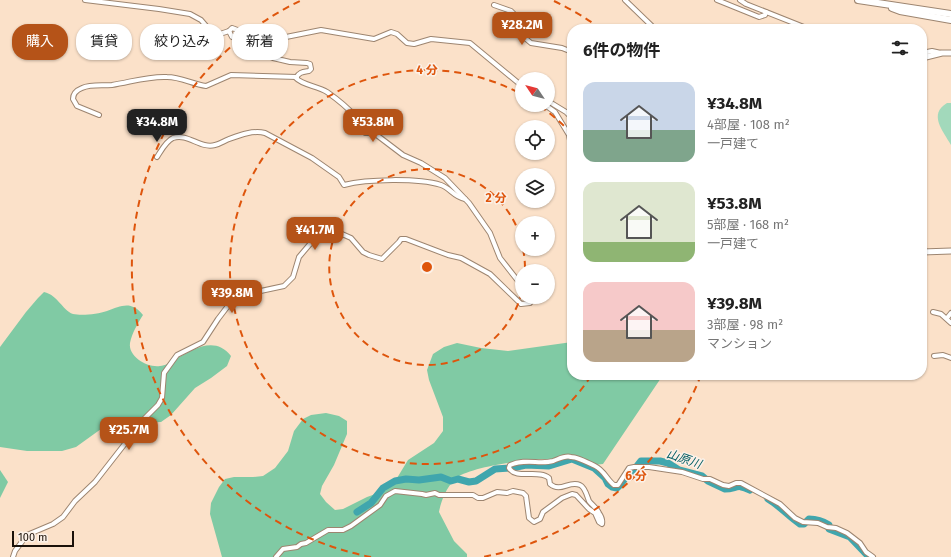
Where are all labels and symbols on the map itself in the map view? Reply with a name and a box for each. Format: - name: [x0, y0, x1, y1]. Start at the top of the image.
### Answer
- pin: ¥28.2M: [489, 12, 555, 46]
- text: 4 分: [416, 63, 438, 77]
- north arrow: [515, 72, 555, 112]
- pin: ¥34.8M: [124, 109, 190, 143]
- pin: ¥53.8M: [340, 109, 406, 143]
- text: 2 分: [485, 191, 507, 205]
- pin: ¥41.7M: [282, 217, 348, 251]
- centre of rings: [420, 260, 434, 274]
- pin: ¥39.8M: [199, 280, 265, 314]
- pin: ¥25.7M: [96, 417, 162, 451]
- water label: 山原川: [665, 447, 705, 472]
- text: 6 分: [625, 469, 647, 483]
- scale bar: [12, 529, 74, 548]

